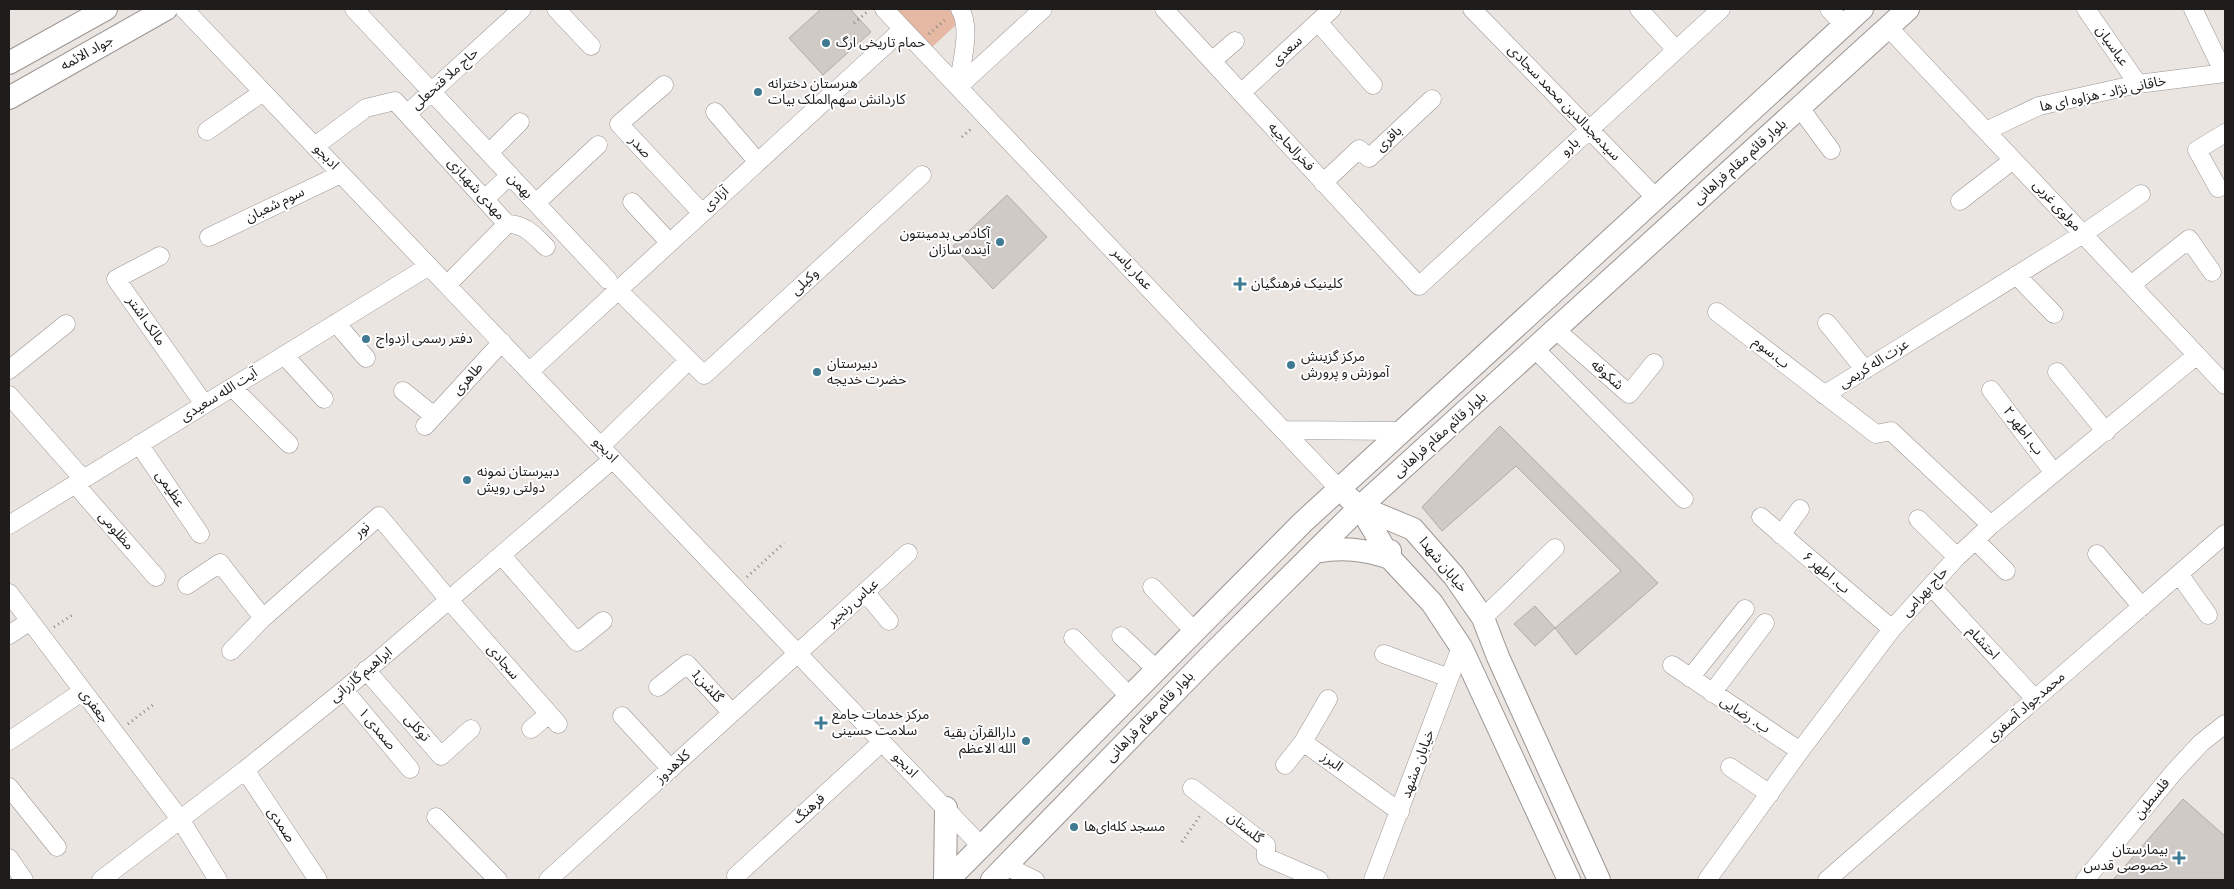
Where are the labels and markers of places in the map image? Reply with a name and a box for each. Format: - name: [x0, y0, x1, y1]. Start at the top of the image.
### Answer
- place label: حمام تاریخی ارگ: [836, 33, 925, 53]
- marker: حمام تاریخی ارگ: [820, 37, 832, 49]
- place label: هنرستان دخترانه کاردانش سهم‌الملک بیات: [768, 74, 906, 110]
- marker: هنرستان دخترانه کاردانش سهم‌الملک بیات: [752, 86, 764, 98]
- place label: آکادمی بدمینتون آینده سازان: [900, 224, 991, 260]
- marker: آکادمی بدمینتون آینده سازان: [994, 236, 1006, 248]
- place label: کلینیک فرهنگیان: [1251, 274, 1343, 294]
- marker: کلینیک فرهنگیان: [1233, 277, 1247, 291]
- place label: دفتر رسمی ازدواج: [376, 329, 473, 349]
- marker: دفتر رسمی ازدواج: [360, 333, 372, 345]
- place label: مرکز گزینش آموزش و پرورش: [1301, 347, 1390, 383]
- place label: دبیرستان حضرت خدیجه: [827, 354, 906, 390]
- marker: مرکز گزینش آموزش و پرورش: [1285, 359, 1297, 371]
- marker: دبیرستان حضرت خدیجه: [811, 366, 823, 378]
- place label: دبیرستان نمونه دولتی رویش: [477, 462, 560, 498]
- marker: دبیرستان نمونه دولتی رویش: [461, 474, 473, 486]
- place label: مرکز خدمات جامع سلامت حسینی: [832, 705, 929, 741]
- marker: مرکز خدمات جامع سلامت حسینی: [814, 716, 828, 730]
- place label: دارالقرآن بقیة الله الاعظم: [944, 723, 1016, 759]
- marker: دارالقرآن بقیة الله الاعظم: [1020, 735, 1032, 747]
- place label: مسجد کله‌ای‌ها: [1084, 817, 1165, 837]
- marker: مسجد کله‌ای‌ها: [1068, 821, 1080, 833]
- place label: بیمارستان خصوصی قدس: [2083, 840, 2168, 876]
- marker: بیمارستان خصوصی قدس: [2172, 851, 2186, 865]

